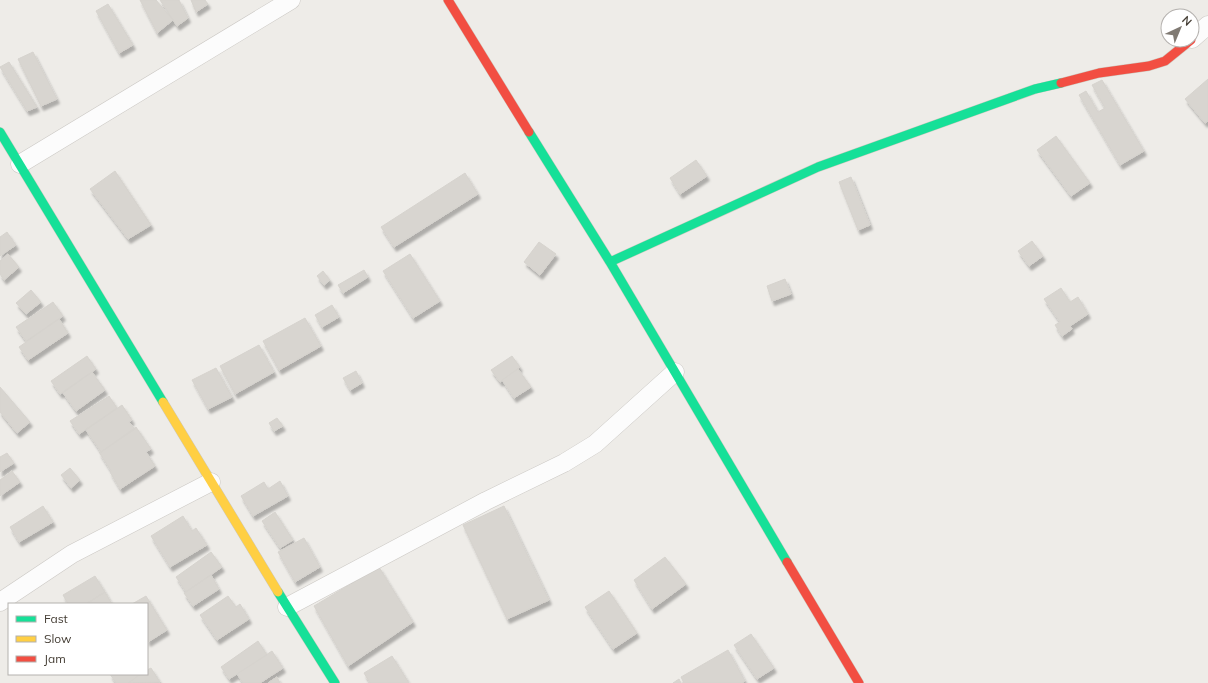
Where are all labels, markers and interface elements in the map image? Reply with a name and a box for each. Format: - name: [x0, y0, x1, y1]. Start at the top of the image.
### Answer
- north arrow: [1160, 8, 1200, 48]
- text: N: [1179, 13, 1195, 29]
- legend: [8, 603, 148, 675]
- text: Fast: [44, 611, 68, 626]
- text: Slow: [44, 631, 72, 646]
- text: Jam: [44, 651, 66, 666]

